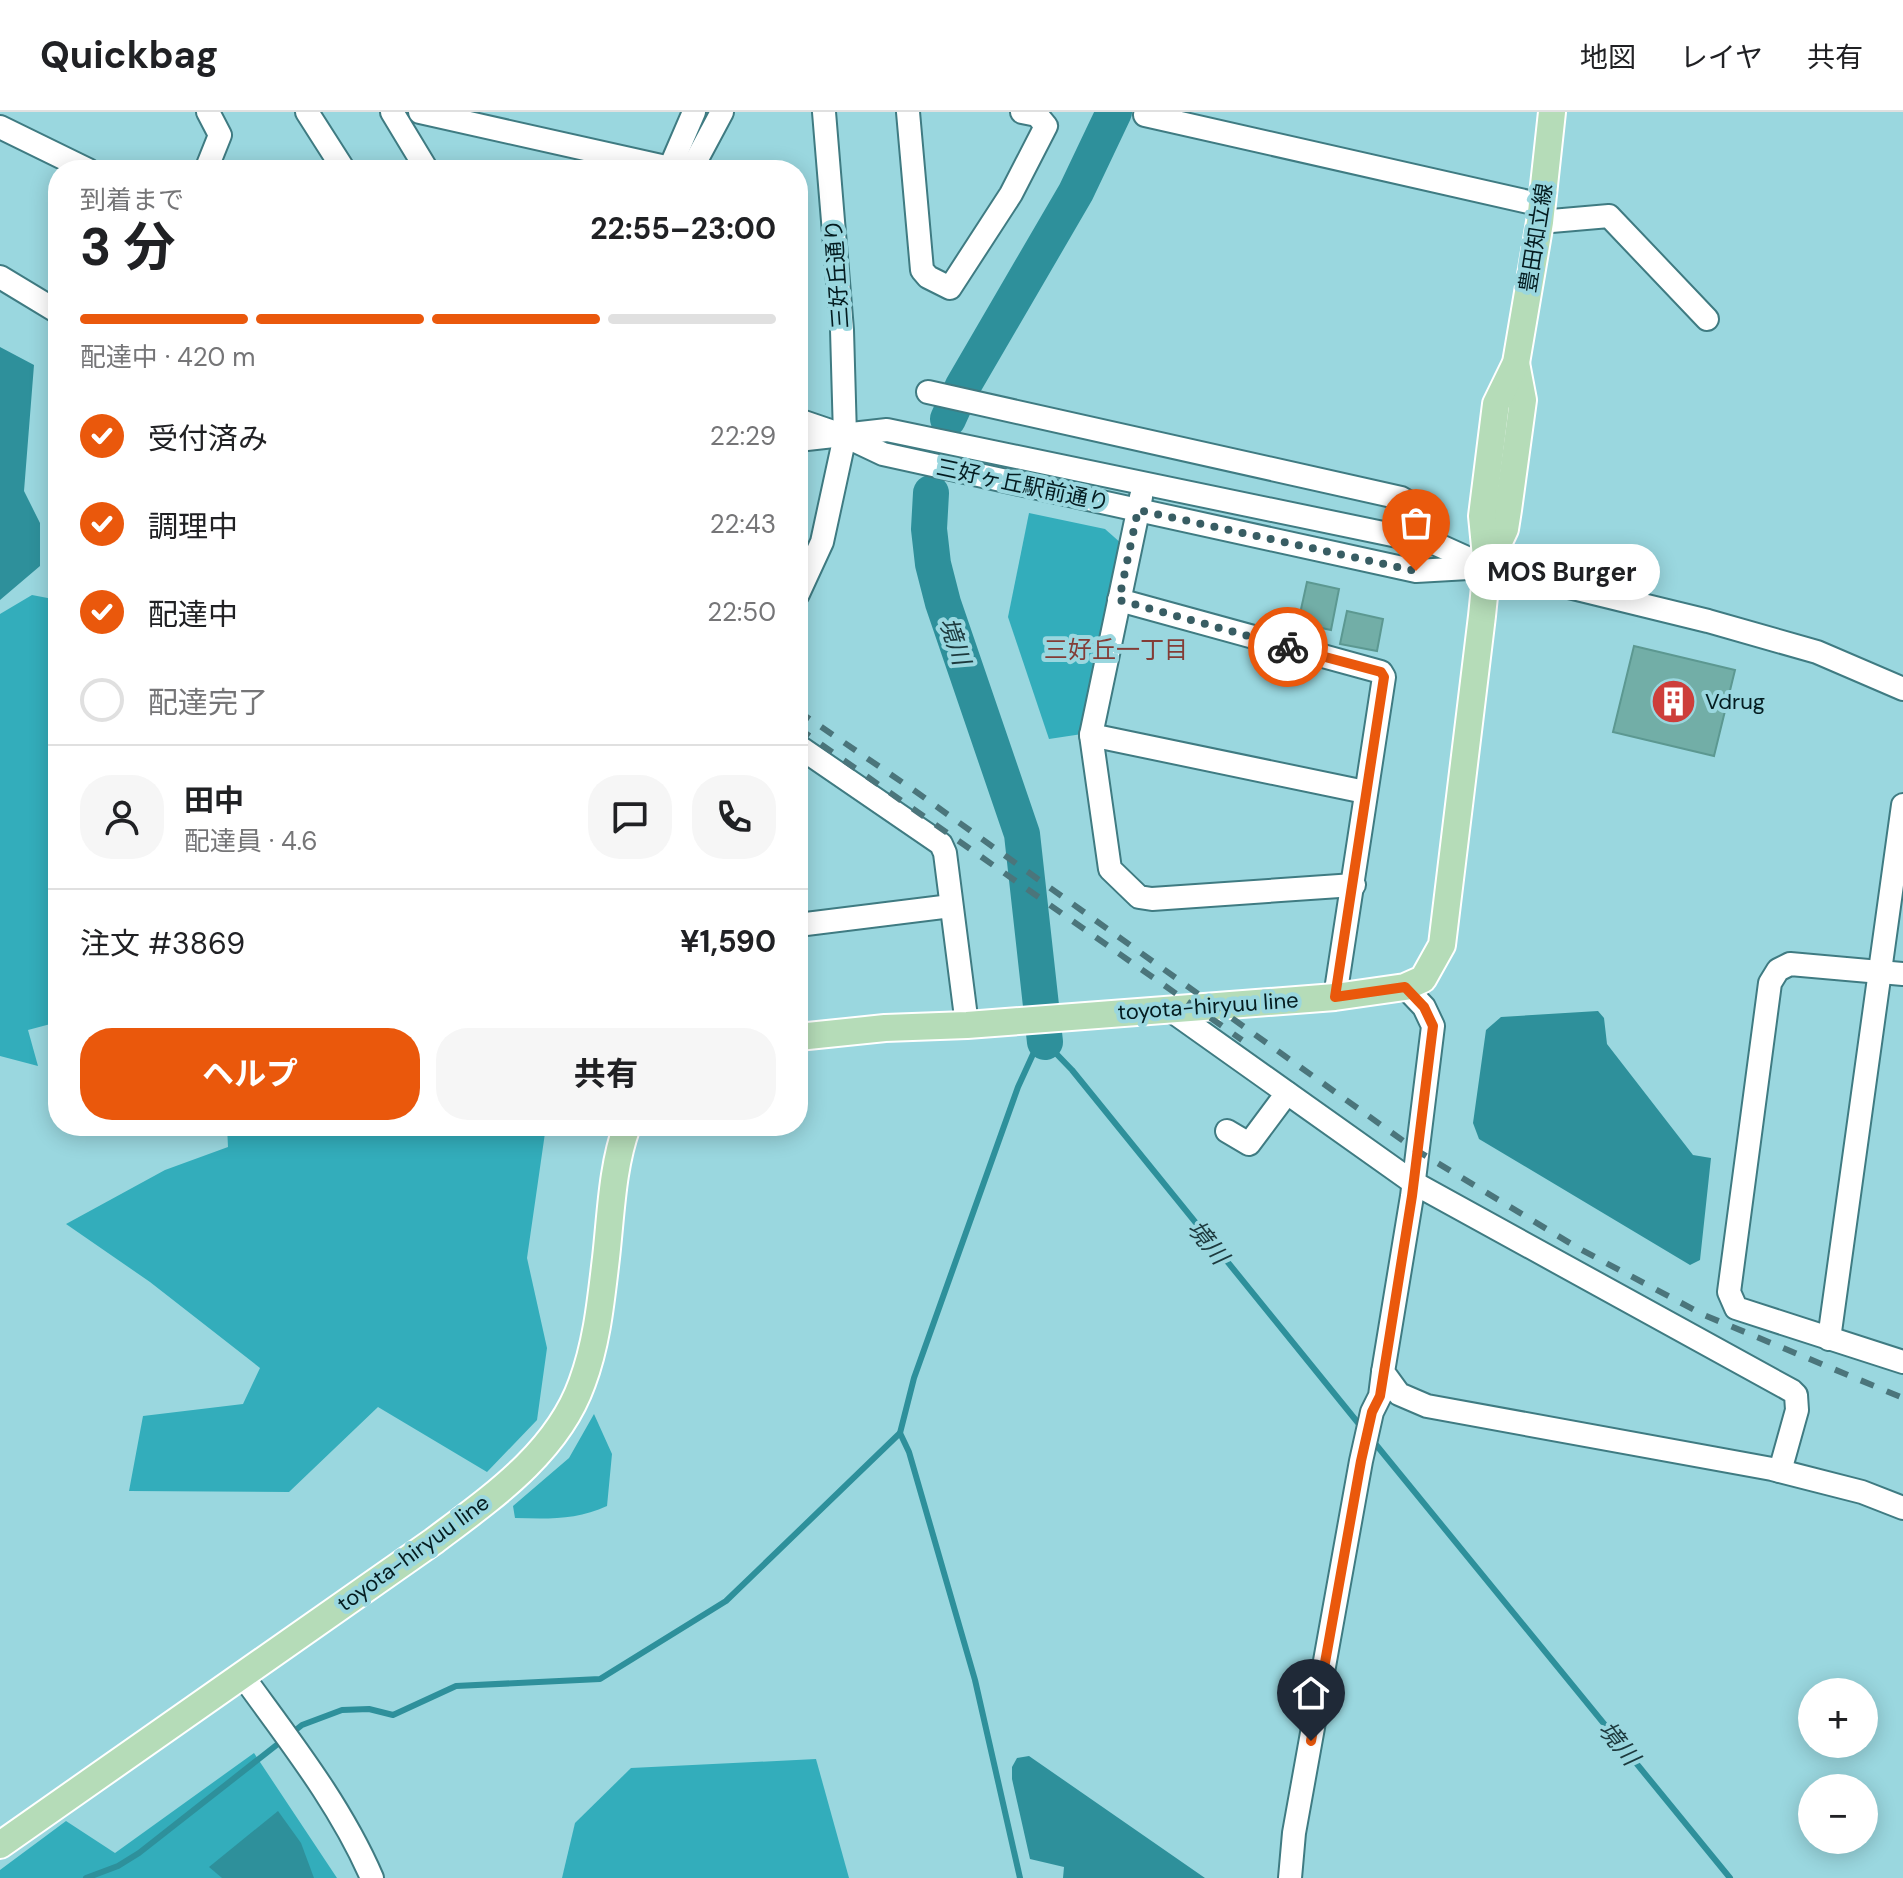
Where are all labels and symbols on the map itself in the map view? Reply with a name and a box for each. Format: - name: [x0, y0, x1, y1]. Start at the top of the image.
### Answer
- street label: 豊田知立線: [1513, 181, 1559, 295]
- street label: 三好丘通り: [819, 218, 855, 330]
- street label: 三好ヶ丘駅前通り: [934, 453, 1112, 517]
- pin: [1382, 489, 1450, 571]
- callout: MOS Burger: [1464, 543, 1660, 599]
- courier: [1248, 607, 1328, 687]
- water label: 境川: [933, 613, 978, 672]
- district label: 三好丘一丁目: [1044, 634, 1188, 665]
- building icon: Vdrug: [1650, 677, 1698, 725]
- place label: Vdrug: [1705, 687, 1765, 716]
- street label: toyota-hiryuu line: [1116, 985, 1300, 1027]
- water label: 境川: [1181, 1214, 1237, 1273]
- street label: toyota-hiryuu line: [331, 1488, 495, 1618]
- pin: [1277, 1659, 1345, 1741]
- water label: 境川: [1592, 1715, 1648, 1774]

